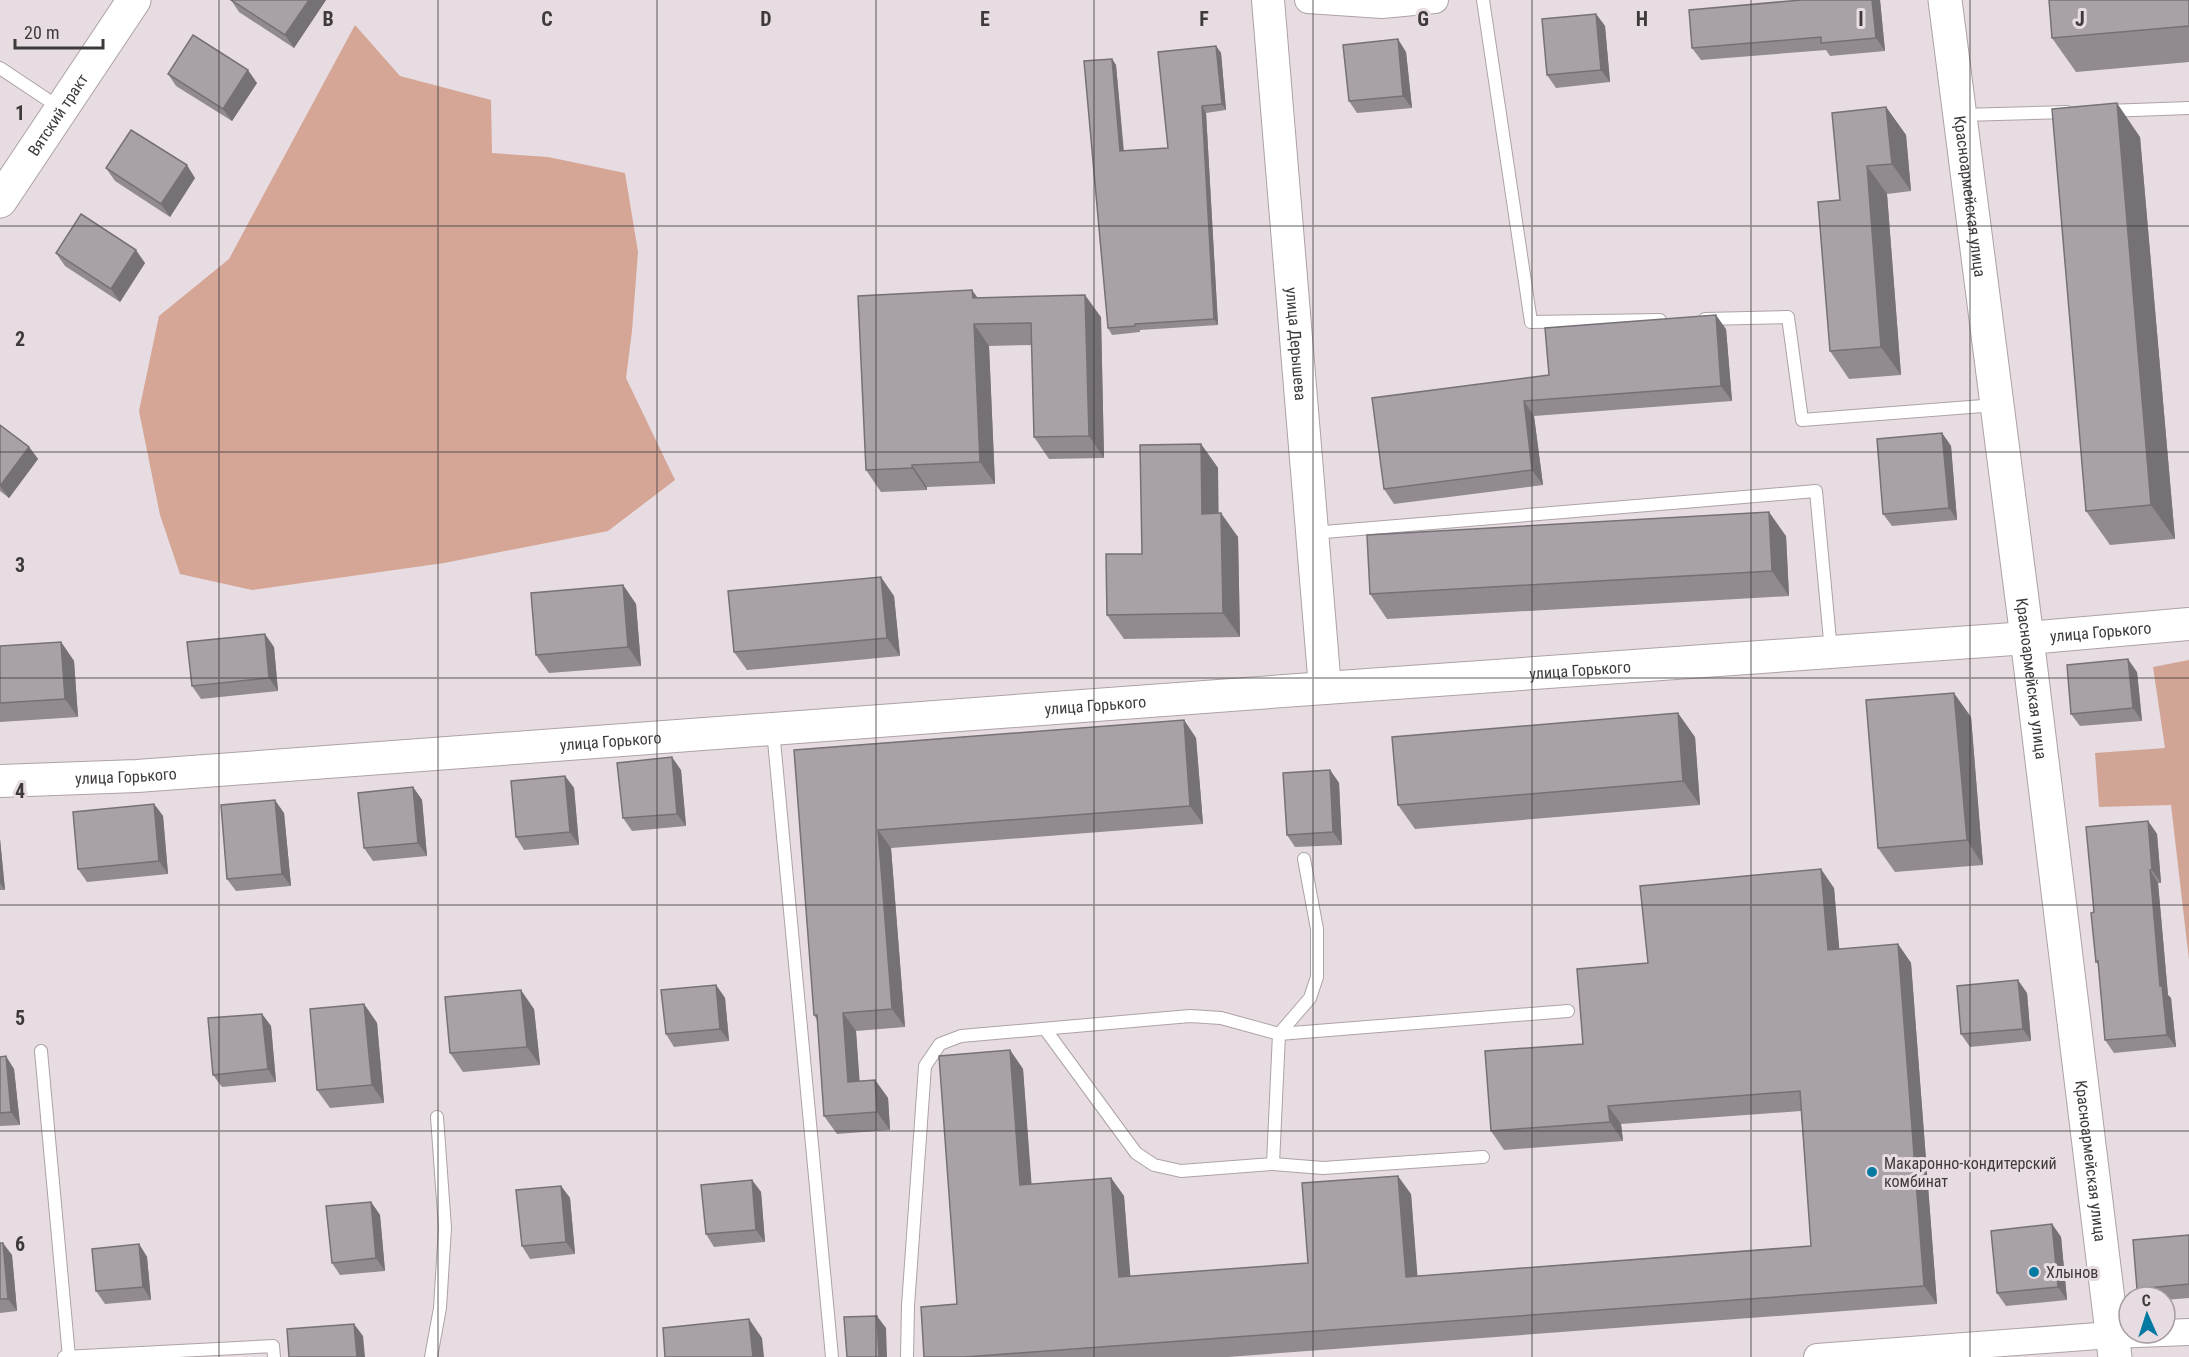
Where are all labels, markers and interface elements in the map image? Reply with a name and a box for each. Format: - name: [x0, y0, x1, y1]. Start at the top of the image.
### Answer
- text: B: [322, 7, 334, 31]
- text: C: [541, 7, 553, 31]
- text: D: [760, 7, 772, 31]
- text: E: [980, 7, 990, 31]
- text: F: [1199, 7, 1209, 31]
- text: G: [1417, 7, 1429, 31]
- text: H: [1636, 7, 1648, 31]
- text: I: [1858, 7, 1864, 31]
- text: J: [2075, 7, 2085, 31]
- scale bar: [15, 12, 104, 50]
- text: 20 m: [24, 22, 59, 43]
- street label: Вятский тракт: [24, 70, 92, 159]
- text: 1: [15, 101, 25, 125]
- street label: Красноармейская улица: [1950, 115, 1990, 278]
- street label: улица Дерышева: [1282, 286, 1310, 401]
- text: 2: [15, 327, 25, 351]
- text: 3: [15, 553, 25, 577]
- street label: Красноармейская улица: [2012, 597, 2051, 760]
- street label: улица Горького: [2049, 618, 2152, 646]
- street label: улица Горького: [1529, 657, 1631, 683]
- street label: улица Горького: [1044, 692, 1147, 719]
- street label: улица Горького: [559, 728, 662, 755]
- street label: улица Горького: [75, 764, 177, 788]
- text: 4: [15, 779, 25, 803]
- text: 5: [15, 1006, 25, 1030]
- street label: Красноармейская улица: [2071, 1079, 2110, 1243]
- place label: Макаронно-кондитерский комбинат: [1884, 1154, 2057, 1191]
- marker: Макаронно-кондитерский комбинат: [1865, 1165, 1879, 1179]
- text: 6: [15, 1232, 25, 1256]
- place label: Хлынов: [2046, 1263, 2098, 1282]
- marker: Хлынов: [2027, 1265, 2041, 1279]
- north arrow: [2117, 1285, 2177, 1345]
- text: С: [2141, 1291, 2151, 1310]

